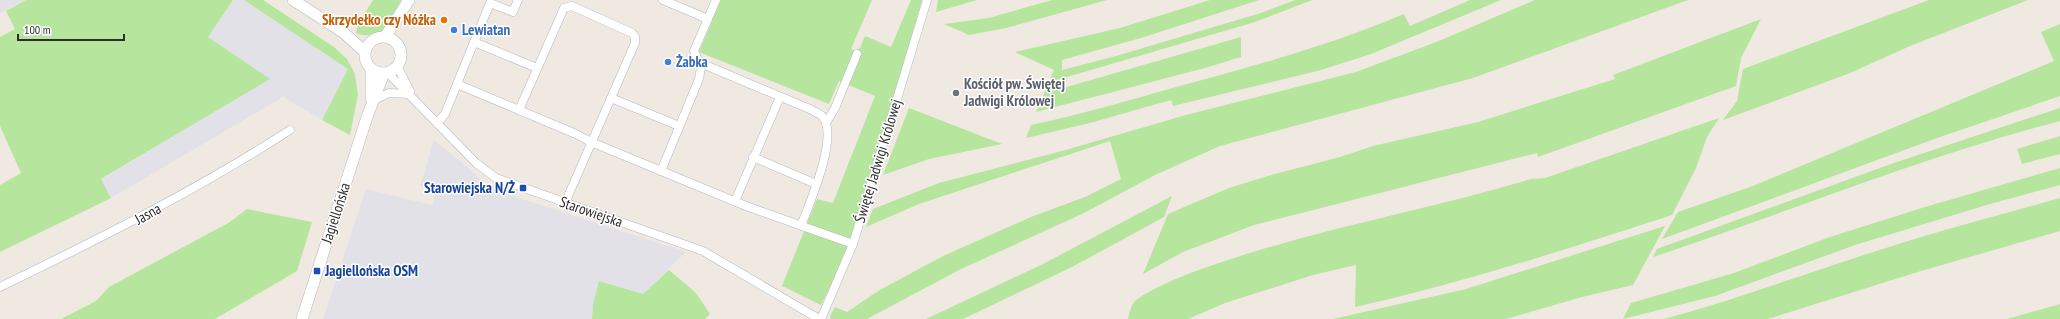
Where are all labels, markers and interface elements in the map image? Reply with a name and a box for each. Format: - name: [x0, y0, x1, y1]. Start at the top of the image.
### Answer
- place label: Skrzydełko czy Nóżka: [322, 10, 436, 29]
- marker: Skrzydełko czy Nóżka: [439, 15, 449, 25]
- scale bar: [18, 16, 124, 42]
- place label: Lewiatan: [462, 20, 510, 39]
- text: 100 m: [24, 22, 51, 37]
- marker: Lewiatan: [449, 25, 459, 35]
- place label: Żabka: [676, 52, 708, 71]
- marker: Żabka: [663, 57, 673, 67]
- place label: Kościół pw. Świętej Jadwigi Królowej: [963, 74, 1065, 110]
- marker: Kościół pw. Świętej Jadwigi Królowej: [951, 88, 961, 98]
- street label: Świętej Jadwigi Królowej: [850, 97, 905, 225]
- place label: Starowiejska N/Ż: [424, 178, 515, 197]
- street label: Jagiellońska: [317, 180, 354, 246]
- marker: Starowiejska N/Ż: [518, 183, 528, 193]
- street label: Starowiejska: [557, 192, 625, 231]
- street label: Jasna: [130, 199, 164, 229]
- place label: Jagiellońska OSM: [324, 261, 418, 280]
- marker: Jagiellońska OSM: [312, 266, 322, 276]

